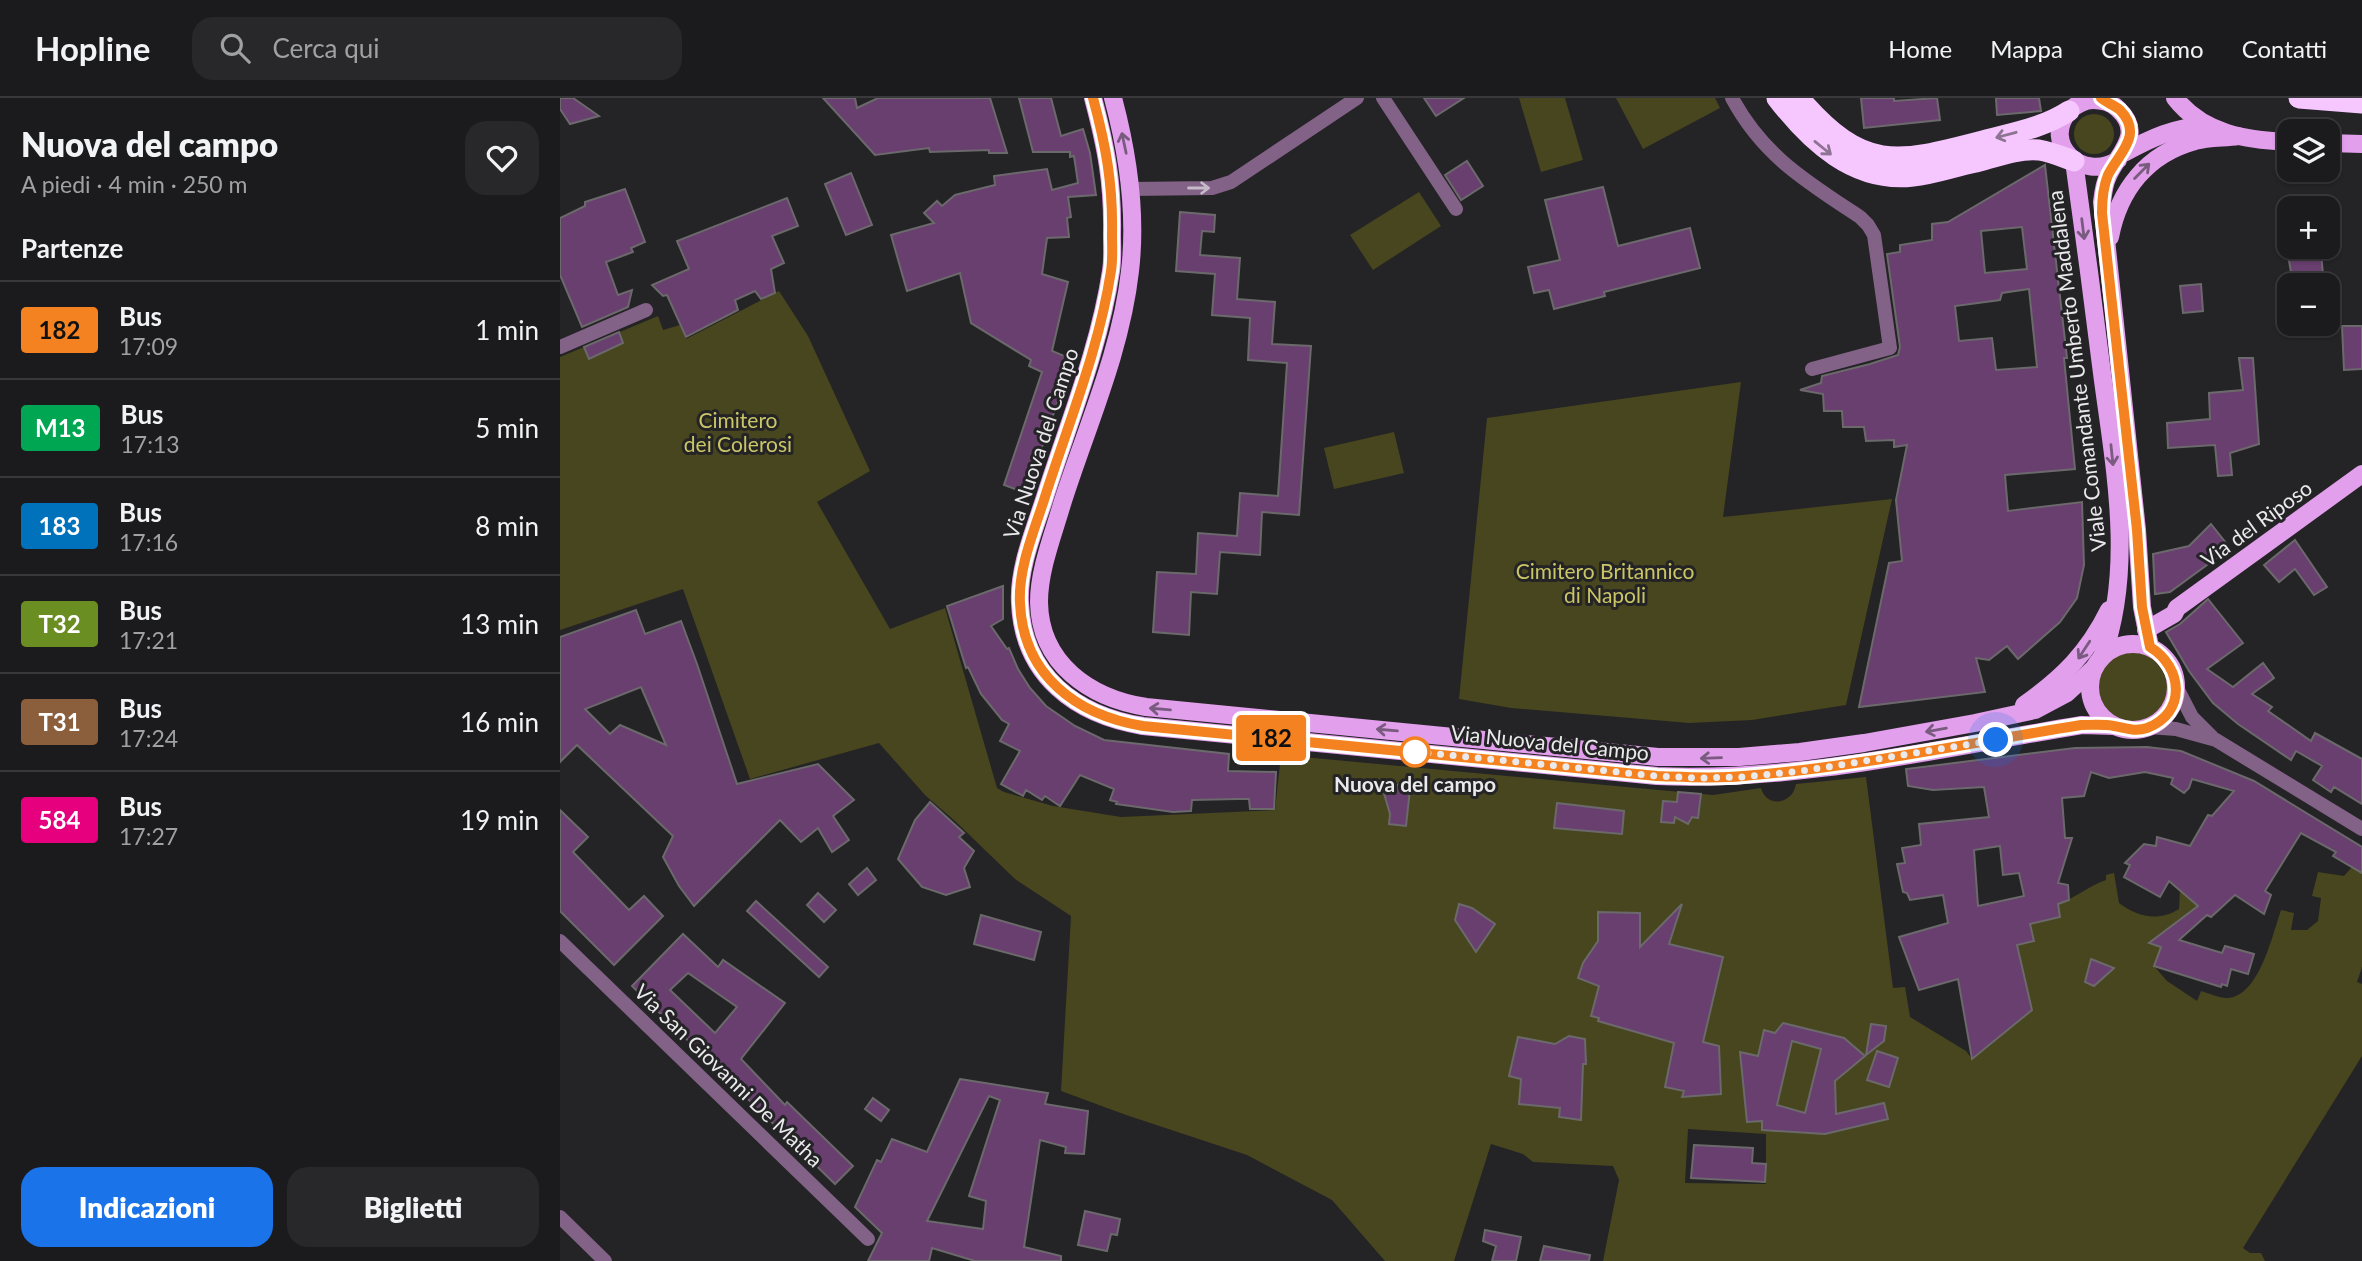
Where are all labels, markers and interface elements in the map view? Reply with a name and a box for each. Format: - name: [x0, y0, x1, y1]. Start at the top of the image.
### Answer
- search box: [192, 17, 682, 80]
- text: Hopline: [35, 28, 150, 68]
- icon: search: [216, 29, 254, 67]
- text: Cerca qui: [272, 32, 380, 64]
- text: Home: [1888, 34, 1952, 63]
- text: Mappa: [1990, 34, 2063, 63]
- text: Chi siamo: [2101, 34, 2204, 63]
- text: Contatti: [2242, 34, 2327, 63]
- map controls: [2277, 119, 2340, 336]
- button: layers: [2277, 119, 2340, 182]
- button: heart: [465, 121, 539, 195]
- text: Nuova del campo: [21, 124, 278, 164]
- one-way arrow: [1995, 129, 2018, 142]
- one-way arrow: [1117, 132, 1131, 155]
- one-way arrow: [1813, 140, 1832, 155]
- one-way arrow: [2134, 163, 2151, 180]
- text: A piedi · 4 min · 250 m: [21, 170, 247, 198]
- one-way arrow: [1188, 181, 1211, 195]
- street label: Viale Comandante Umberto Maddalena: [2041, 189, 2111, 553]
- button: +: [2277, 196, 2340, 259]
- one-way arrow: [2077, 217, 2090, 240]
- text: Partenze: [21, 232, 123, 264]
- button: −: [2277, 273, 2340, 336]
- text: Bus: [119, 300, 162, 332]
- text: 1 min: [475, 314, 539, 346]
- text: 182: [39, 315, 80, 344]
- text: 17:09: [119, 332, 178, 360]
- street label: Via Nuova del Campo: [997, 344, 1083, 542]
- text: Bus: [121, 398, 164, 430]
- park label: Cimitero dei Colerosi: [684, 407, 792, 456]
- text: 5 min: [475, 412, 539, 444]
- text: M13: [35, 413, 86, 442]
- text: 17:13: [121, 430, 180, 458]
- one-way arrow: [2106, 443, 2119, 465]
- street label: Via del Riposo: [2196, 474, 2316, 572]
- text: Bus: [119, 496, 162, 528]
- text: 8 min: [475, 510, 539, 542]
- text: 183: [39, 511, 80, 540]
- text: 17:16: [119, 528, 178, 556]
- park label: Cimitero Britannico di Napoli: [1516, 558, 1694, 607]
- text: Bus: [119, 594, 162, 626]
- text: 13 min: [460, 608, 539, 640]
- text: T32: [38, 609, 81, 638]
- text: 17:21: [119, 626, 178, 654]
- one-way arrow: [2077, 640, 2092, 659]
- text: Bus: [119, 692, 162, 724]
- one-way arrow: [1149, 702, 1172, 715]
- text: 16 min: [460, 706, 539, 738]
- text: T31: [38, 707, 81, 736]
- line badge: 182: [1231, 715, 1311, 761]
- street label: Via Nuova del Campo: [1450, 719, 1650, 765]
- your location: [1978, 722, 2013, 757]
- text: 182: [1250, 723, 1292, 752]
- one-way arrow: [1376, 723, 1399, 736]
- text: 17:24: [119, 724, 178, 752]
- one-way arrow: [1925, 724, 1948, 737]
- marker: Nuova del campo: [1400, 737, 1430, 767]
- one-way arrow: [1700, 752, 1723, 765]
- place label: Nuova del campo: [1334, 771, 1496, 796]
- text: Bus: [119, 790, 162, 822]
- text: 19 min: [460, 804, 539, 836]
- text: 584: [39, 805, 80, 834]
- text: 17:27: [119, 822, 178, 850]
- street label: Via San Giovanni De Matha: [630, 978, 828, 1172]
- button: Indicazioni: [21, 1167, 273, 1247]
- button: Biglietti: [287, 1167, 539, 1247]

